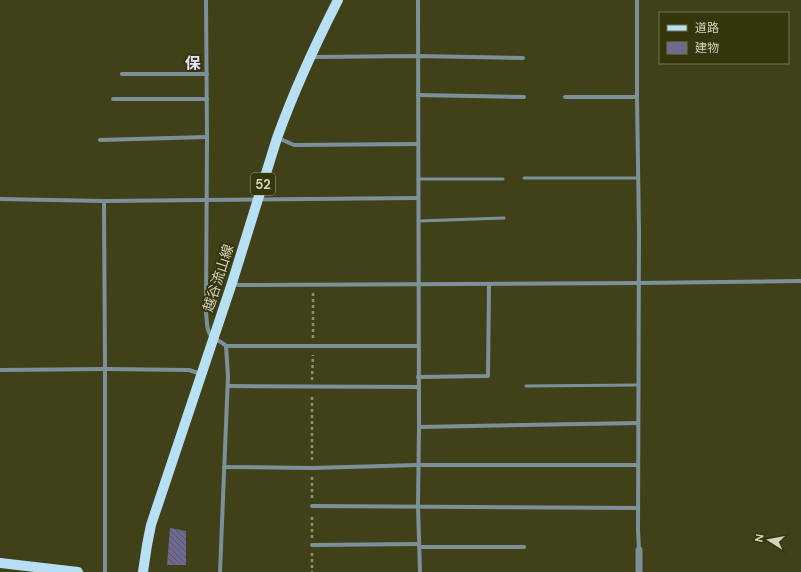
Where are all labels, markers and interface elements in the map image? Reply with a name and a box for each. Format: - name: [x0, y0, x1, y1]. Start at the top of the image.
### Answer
- legend: [659, 12, 789, 64]
- text: 道路: [695, 20, 719, 36]
- text: 建物: [695, 40, 719, 56]
- district label: 保: [185, 53, 201, 74]
- road number: 52: [251, 173, 275, 195]
- street label: 越谷流山線: [199, 242, 237, 314]
- north arrow: [749, 520, 789, 560]
- text: N: [752, 533, 767, 543]

